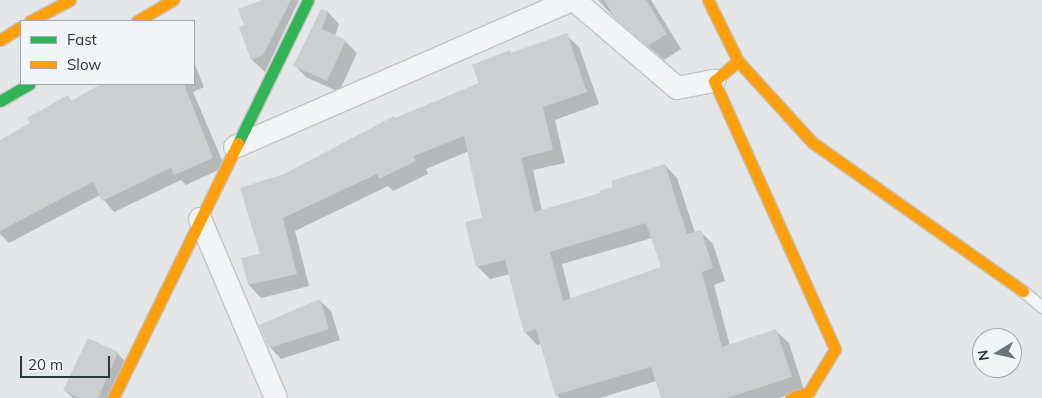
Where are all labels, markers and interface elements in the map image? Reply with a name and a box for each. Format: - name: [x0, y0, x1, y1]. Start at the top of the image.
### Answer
- legend: [20, 20, 195, 85]
- text: Fast: [67, 30, 97, 49]
- text: Slow: [67, 55, 101, 74]
- north arrow: [972, 328, 1022, 378]
- scale bar: [22, 346, 112, 378]
- text: N: [973, 349, 993, 362]
- text: 20 m: [28, 355, 63, 374]

